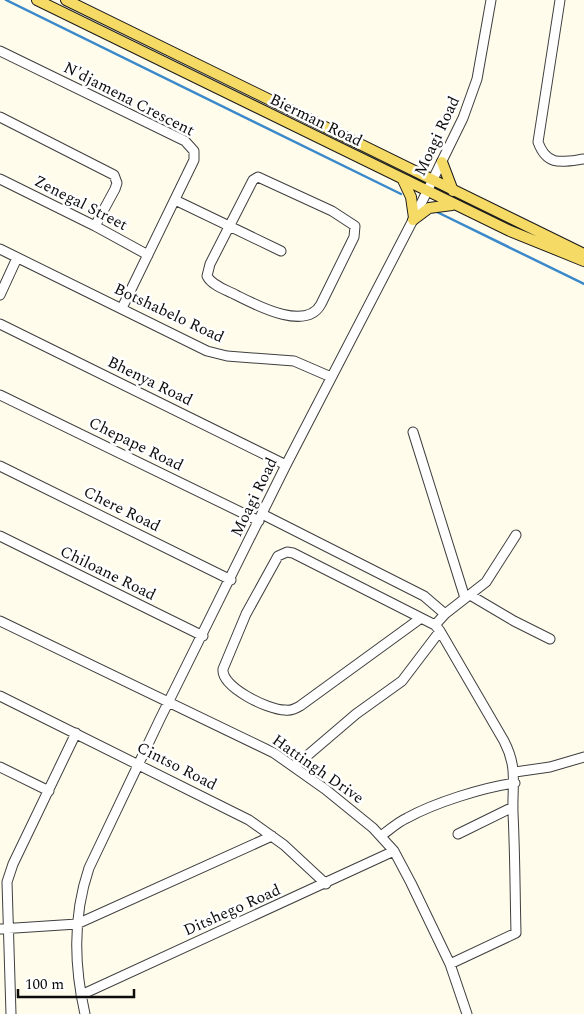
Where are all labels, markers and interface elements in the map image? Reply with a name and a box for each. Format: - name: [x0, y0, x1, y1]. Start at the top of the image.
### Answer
- street label: N'djamena Crescent: [59, 56, 199, 143]
- street label: Bierman Road: [266, 87, 366, 153]
- street label: Moagi Road: [408, 92, 466, 180]
- street label: Zenegal Street: [30, 169, 132, 237]
- street label: Botshabelo Road: [110, 277, 228, 349]
- street label: Bhenya Road: [103, 350, 197, 412]
- street label: Chepape Road: [85, 411, 187, 477]
- street label: Moagi Road: [224, 453, 284, 541]
- street label: Chere Road: [80, 480, 165, 538]
- street label: Chiloane Road: [56, 539, 160, 607]
- street label: Hattingh Drive: [267, 728, 369, 810]
- street label: Cintso Road: [133, 736, 221, 797]
- street label: Ditshego Road: [179, 878, 285, 942]
- scale bar: [18, 966, 134, 998]
- text: 100 m: [25, 973, 64, 996]

